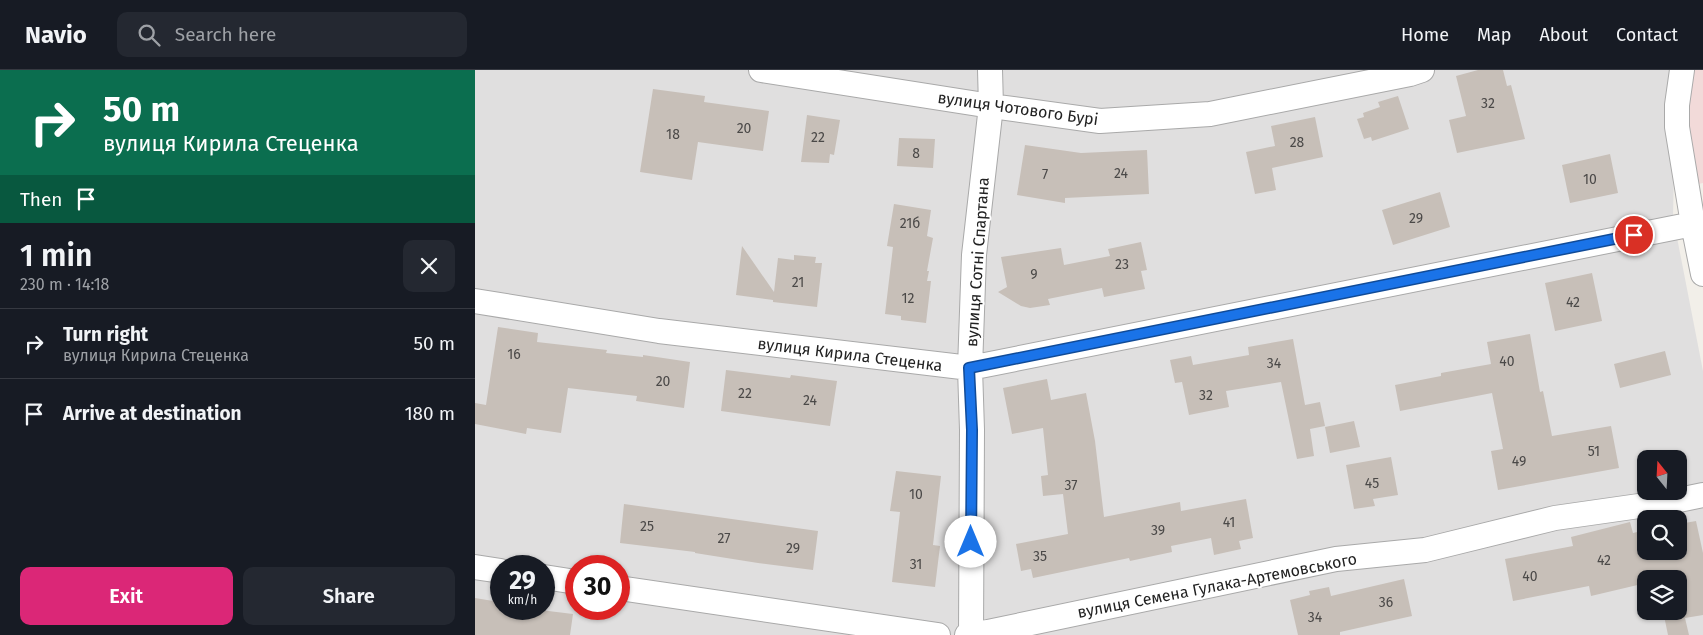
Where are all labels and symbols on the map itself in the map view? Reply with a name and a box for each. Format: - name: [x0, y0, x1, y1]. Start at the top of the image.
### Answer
- street label: вулиця Чотового Бурі: [936, 88, 1100, 129]
- house number: 32: [1481, 95, 1495, 112]
- house number: 20: [737, 120, 752, 137]
- house number: 18: [666, 126, 680, 143]
- house number: 22: [811, 129, 825, 146]
- house number: 28: [1290, 134, 1305, 151]
- house number: 8: [912, 145, 920, 162]
- house number: 24: [1114, 165, 1129, 182]
- house number: 7: [1042, 166, 1048, 183]
- house number: 10: [1583, 171, 1597, 188]
- street label: вулиця Сотні Спартана: [962, 176, 993, 348]
- house number: 29: [1409, 210, 1423, 227]
- pin: [1613, 214, 1655, 256]
- house number: 21б: [900, 215, 920, 232]
- house number: 23: [1115, 256, 1129, 273]
- house number: 9: [1030, 266, 1038, 283]
- house number: 21: [792, 274, 804, 291]
- house number: 12: [902, 290, 915, 307]
- house number: 42: [1566, 294, 1580, 311]
- street label: вулиця Кирила Стеценка: [757, 334, 943, 375]
- house number: 16: [507, 346, 521, 363]
- house number: 40: [1499, 353, 1515, 370]
- house number: 34: [1267, 355, 1282, 372]
- house number: 20: [656, 373, 671, 390]
- house number: 22: [738, 385, 752, 402]
- house number: 32: [1199, 387, 1213, 404]
- house number: 24: [803, 392, 818, 409]
- house number: 51: [1588, 443, 1600, 460]
- north arrow: [1637, 450, 1687, 500]
- house number: 49: [1512, 453, 1526, 470]
- house number: 45: [1365, 475, 1379, 492]
- house number: 37: [1064, 477, 1078, 494]
- house number: 10: [909, 486, 923, 503]
- house number: 41: [1223, 514, 1235, 531]
- position arrow: [944, 515, 996, 567]
- house number: 25: [640, 518, 654, 535]
- house number: 39: [1151, 522, 1165, 539]
- house number: 27: [717, 530, 731, 547]
- house number: 29: [786, 540, 800, 557]
- house number: 35: [1033, 548, 1047, 565]
- street label: вулиця Семена Гулака-Артемовського: [1076, 549, 1358, 622]
- house number: 42: [1597, 552, 1611, 569]
- speed limit sign: 30: [565, 555, 630, 620]
- house number: 31: [910, 556, 922, 573]
- house number: 40: [1522, 568, 1538, 585]
- house number: 36: [1379, 594, 1393, 611]
- house number: 34: [1308, 609, 1323, 626]

